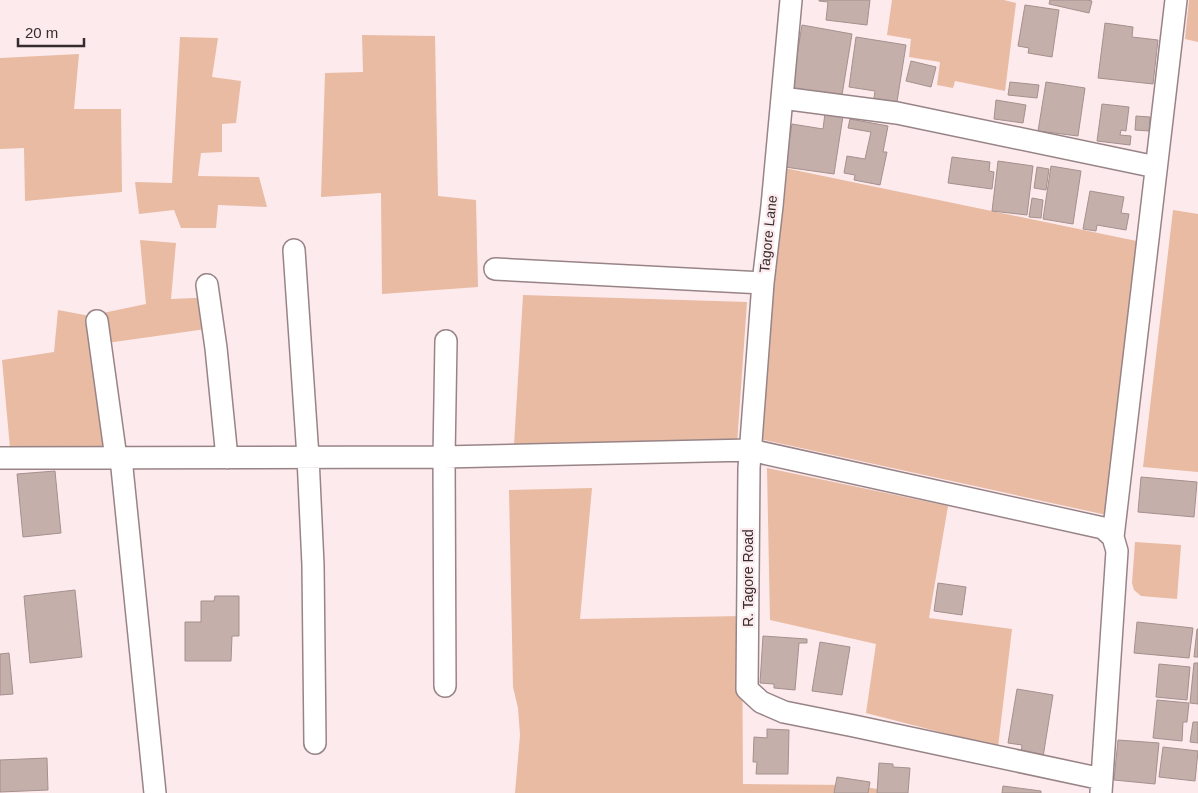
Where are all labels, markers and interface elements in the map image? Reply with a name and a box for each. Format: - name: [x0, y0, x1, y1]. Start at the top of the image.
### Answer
- scale bar: [18, 15, 84, 47]
- text: 20 m: [25, 24, 58, 41]
- street label: Tagore Lane: [756, 194, 780, 274]
- street label: R. Tagore Road: [740, 529, 756, 627]

